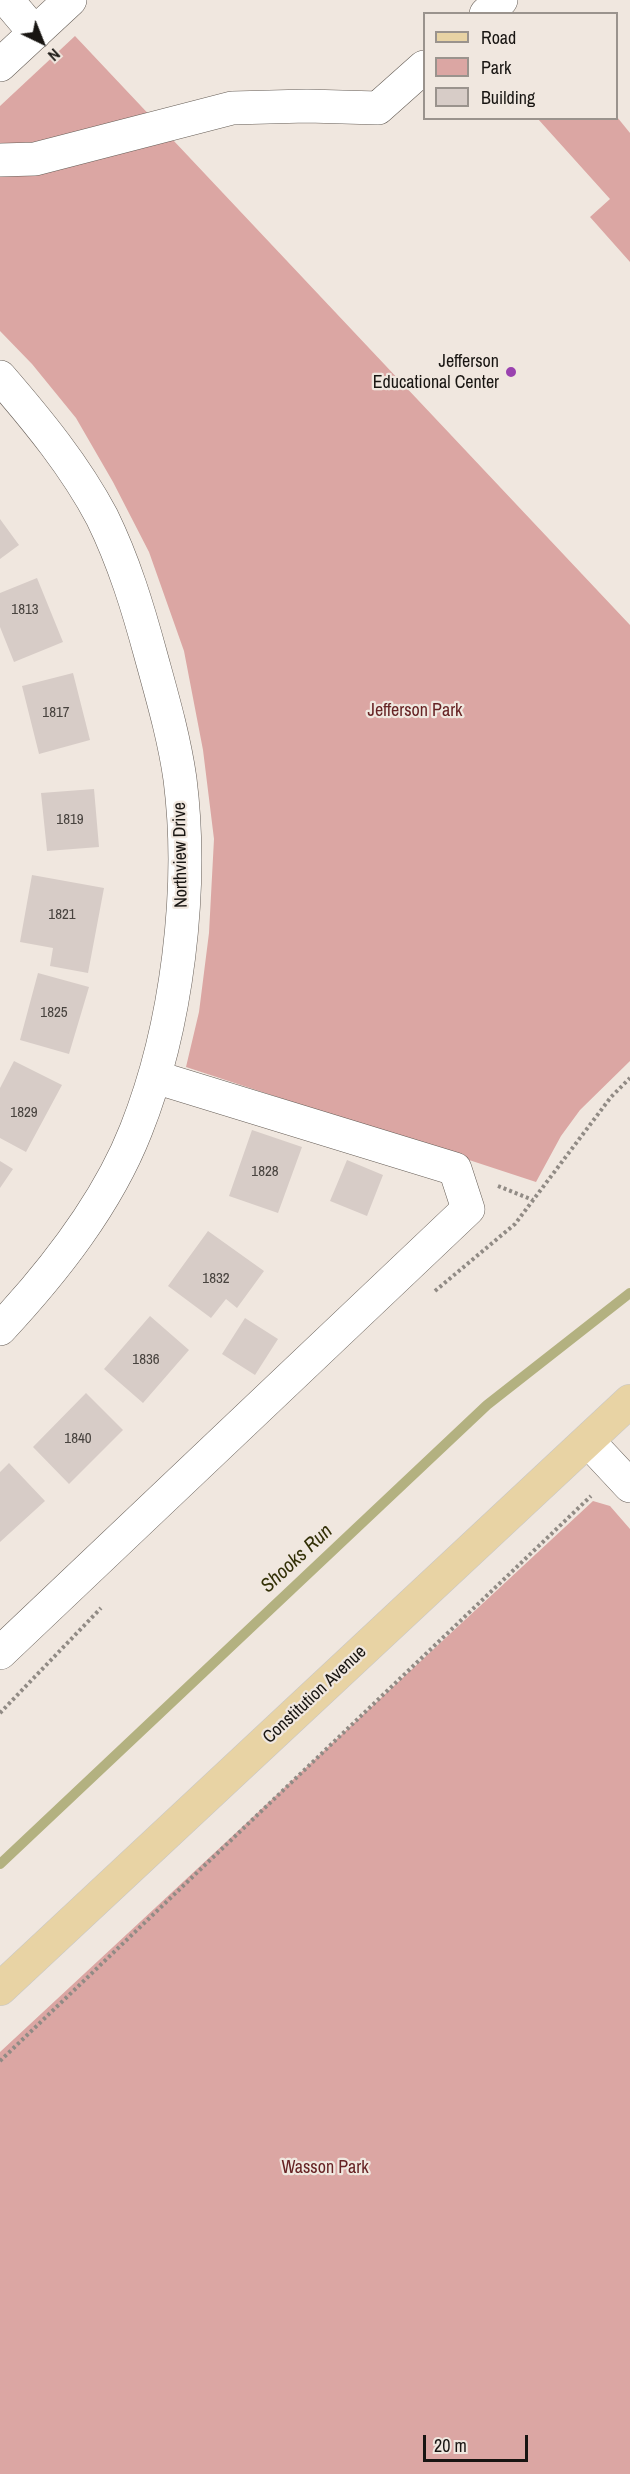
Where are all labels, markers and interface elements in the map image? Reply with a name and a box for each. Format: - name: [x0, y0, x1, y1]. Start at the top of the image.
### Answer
- north arrow: [12, 12, 72, 72]
- legend: [423, 12, 618, 120]
- text: Road: [481, 25, 516, 50]
- text: N: [43, 44, 65, 66]
- text: Park: [481, 55, 511, 80]
- text: Building: [481, 85, 535, 110]
- place label: Jefferson Educational Center: [373, 351, 499, 394]
- marker: Jefferson Educational Center: [504, 365, 518, 379]
- house number: 1813: [11, 601, 39, 619]
- park label: Jefferson Park: [368, 700, 462, 722]
- house number: 1817: [42, 704, 70, 722]
- street label: Northview Drive: [169, 802, 193, 908]
- house number: 1819: [56, 811, 84, 829]
- house number: 1821: [48, 906, 76, 924]
- house number: 1825: [40, 1004, 68, 1022]
- house number: 1829: [10, 1104, 38, 1122]
- house number: 1828: [251, 1163, 279, 1181]
- house number: 1832: [202, 1270, 230, 1288]
- house number: 1836: [132, 1351, 160, 1369]
- house number: 1840: [64, 1430, 92, 1448]
- water label: Shooks Run: [256, 1520, 338, 1598]
- street label: Constitution Avenue: [259, 1642, 371, 1748]
- park label: Wasson Park: [281, 2157, 369, 2179]
- scale bar: [426, 2423, 531, 2461]
- text: 20 m: [434, 2433, 467, 2458]

